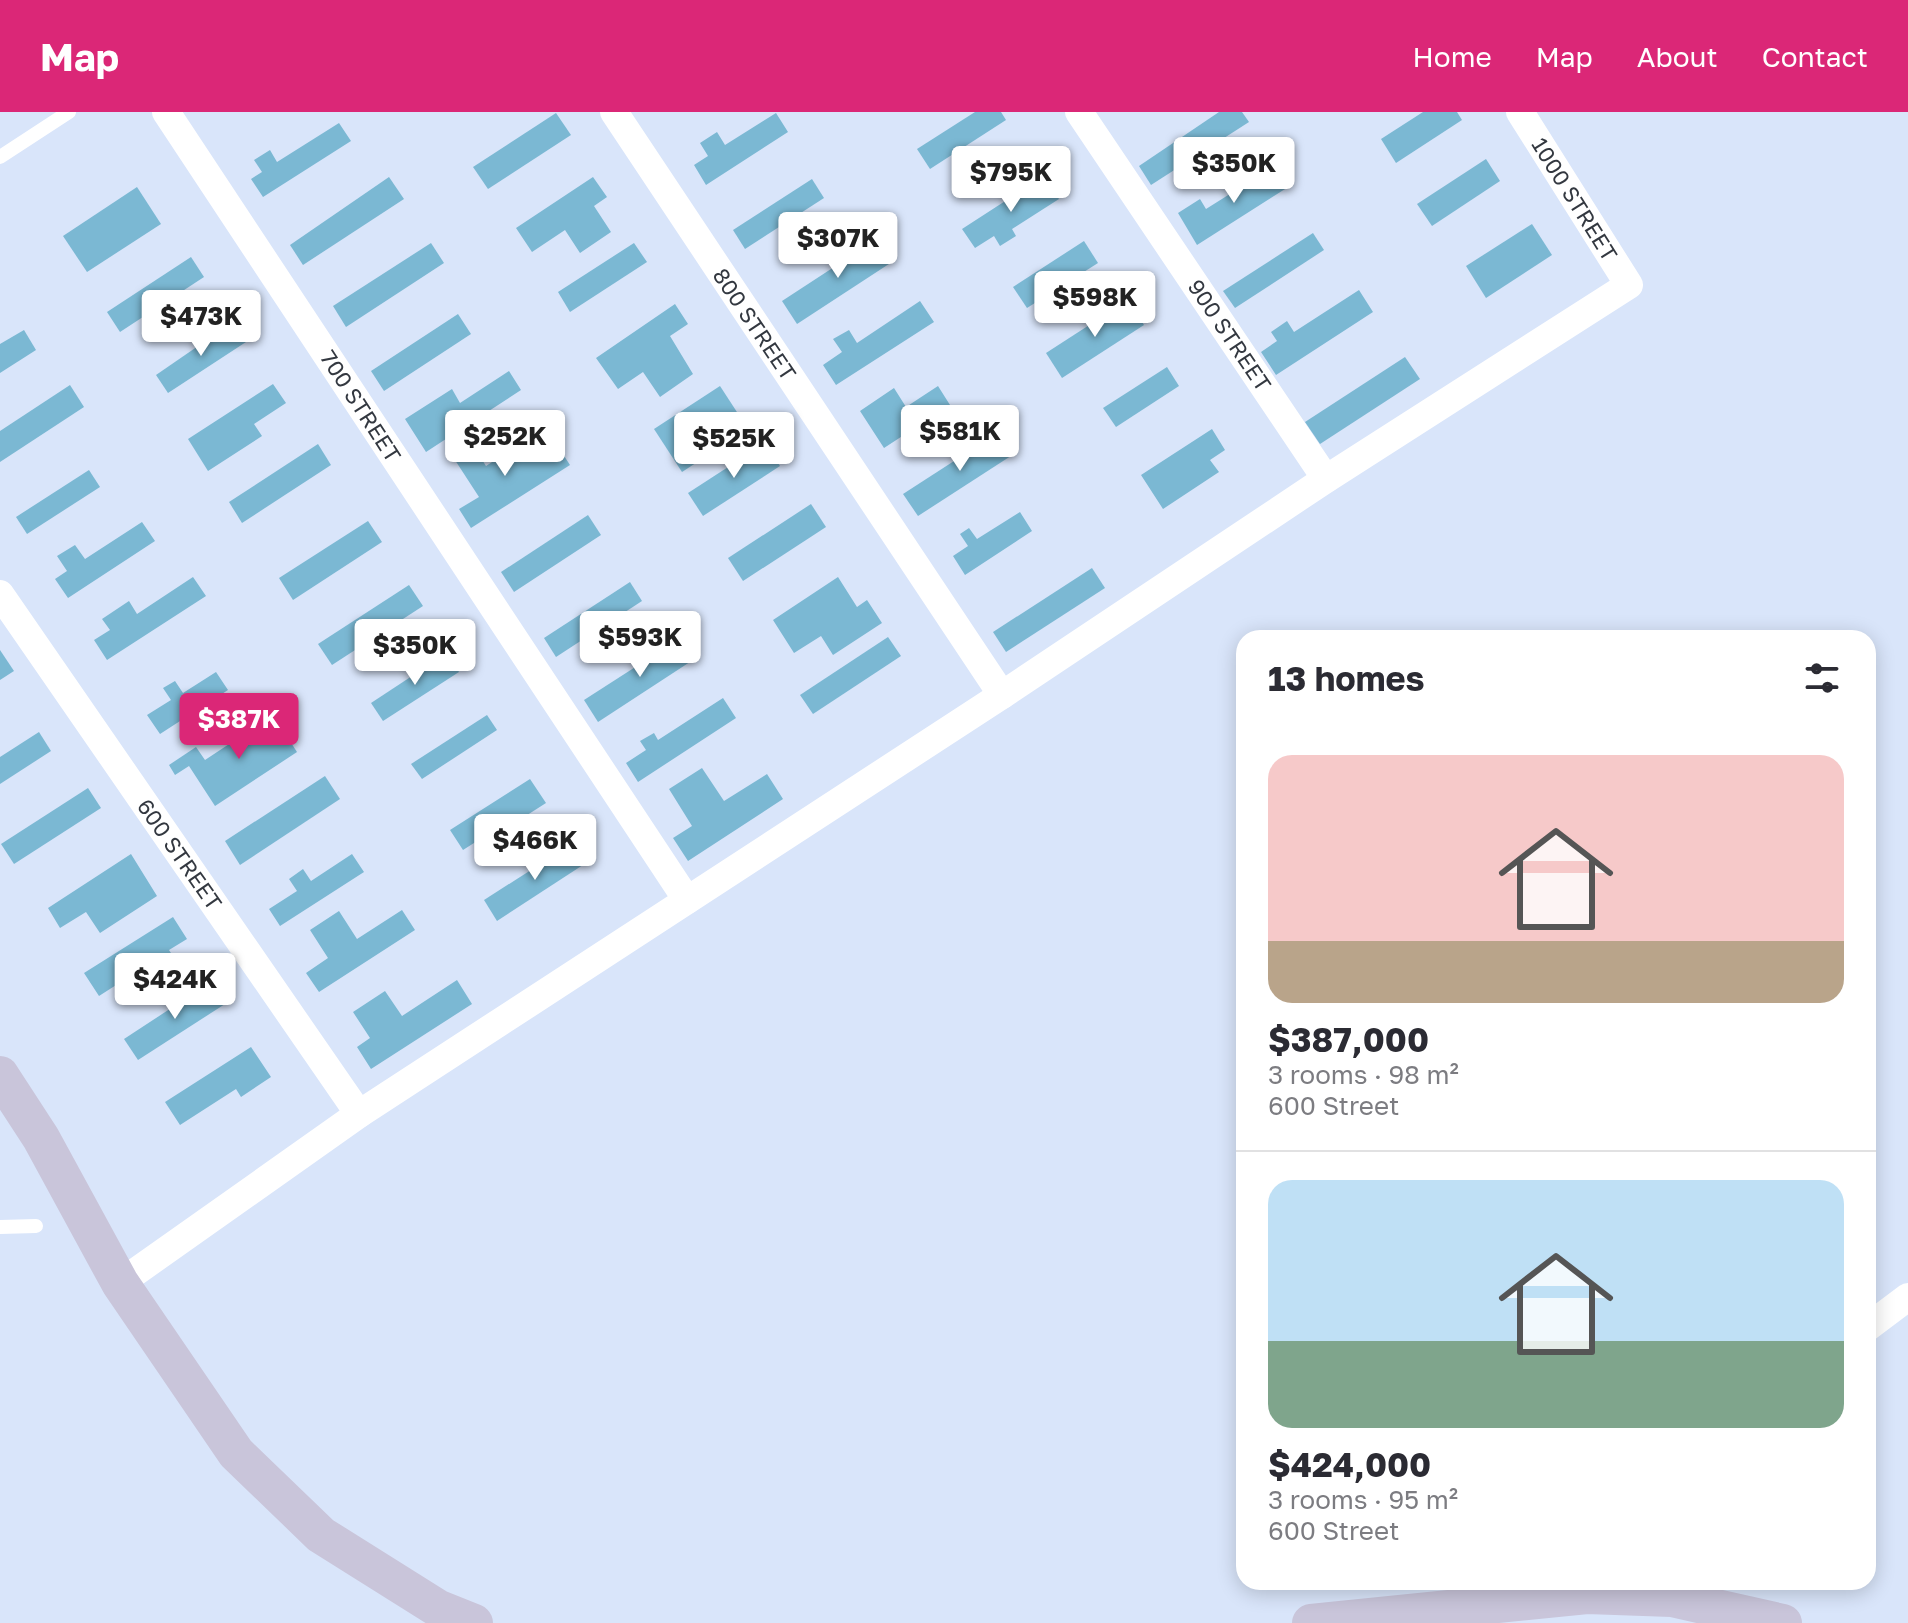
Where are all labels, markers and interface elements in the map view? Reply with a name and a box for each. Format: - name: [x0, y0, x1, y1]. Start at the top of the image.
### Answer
- text: Map: [40, 34, 119, 79]
- text: Home: [1413, 40, 1492, 73]
- text: Map: [1536, 40, 1593, 73]
- text: About: [1637, 40, 1718, 73]
- text: Contact: [1762, 40, 1868, 73]
- street label: 1000 STREET: [1526, 132, 1624, 266]
- pin: $350K: [1178, 137, 1290, 205]
- pin: $795K: [955, 146, 1067, 214]
- text: $350K: [1192, 147, 1276, 178]
- text: $795K: [970, 156, 1052, 187]
- pin: $307K: [782, 212, 894, 280]
- text: $307K: [796, 222, 880, 253]
- street label: 800 STREET: [708, 263, 803, 385]
- pin: $598K: [1039, 271, 1151, 339]
- street label: 900 STREET: [1183, 274, 1278, 396]
- text: $598K: [1052, 281, 1138, 312]
- pin: $473K: [145, 290, 257, 358]
- text: $473K: [160, 300, 242, 331]
- street label: 700 STREET: [315, 345, 407, 467]
- pin: $581K: [904, 405, 1016, 473]
- pin: $252K: [449, 410, 561, 478]
- pin: $525K: [678, 412, 790, 480]
- text: $581K: [919, 415, 1001, 446]
- text: $252K: [463, 420, 547, 451]
- text: $525K: [692, 422, 776, 453]
- pin: $593K: [584, 611, 696, 679]
- pin: $350K: [359, 619, 471, 687]
- text: $593K: [598, 621, 682, 652]
- text: $350K: [373, 629, 457, 660]
- icon: filters: [1800, 656, 1844, 700]
- text: 13 homes: [1268, 658, 1425, 698]
- pin: $387K: [183, 693, 295, 761]
- text: $387K: [198, 703, 280, 734]
- street label: 600 STREET: [132, 793, 228, 915]
- icon: home: [1484, 807, 1628, 951]
- pin: $466K: [479, 814, 591, 882]
- text: $466K: [492, 824, 578, 855]
- pin: $424K: [119, 953, 231, 1021]
- text: $424K: [133, 963, 217, 994]
- text: $387,000: [1268, 1019, 1429, 1059]
- text: 3 rooms · 98 m²: [1268, 1059, 1459, 1090]
- text: 600 Street: [1268, 1090, 1399, 1121]
- icon: home: [1484, 1232, 1628, 1376]
- text: $424,000: [1268, 1444, 1431, 1484]
- text: 3 rooms · 95 m²: [1268, 1484, 1458, 1515]
- text: 600 Street: [1268, 1515, 1399, 1546]

